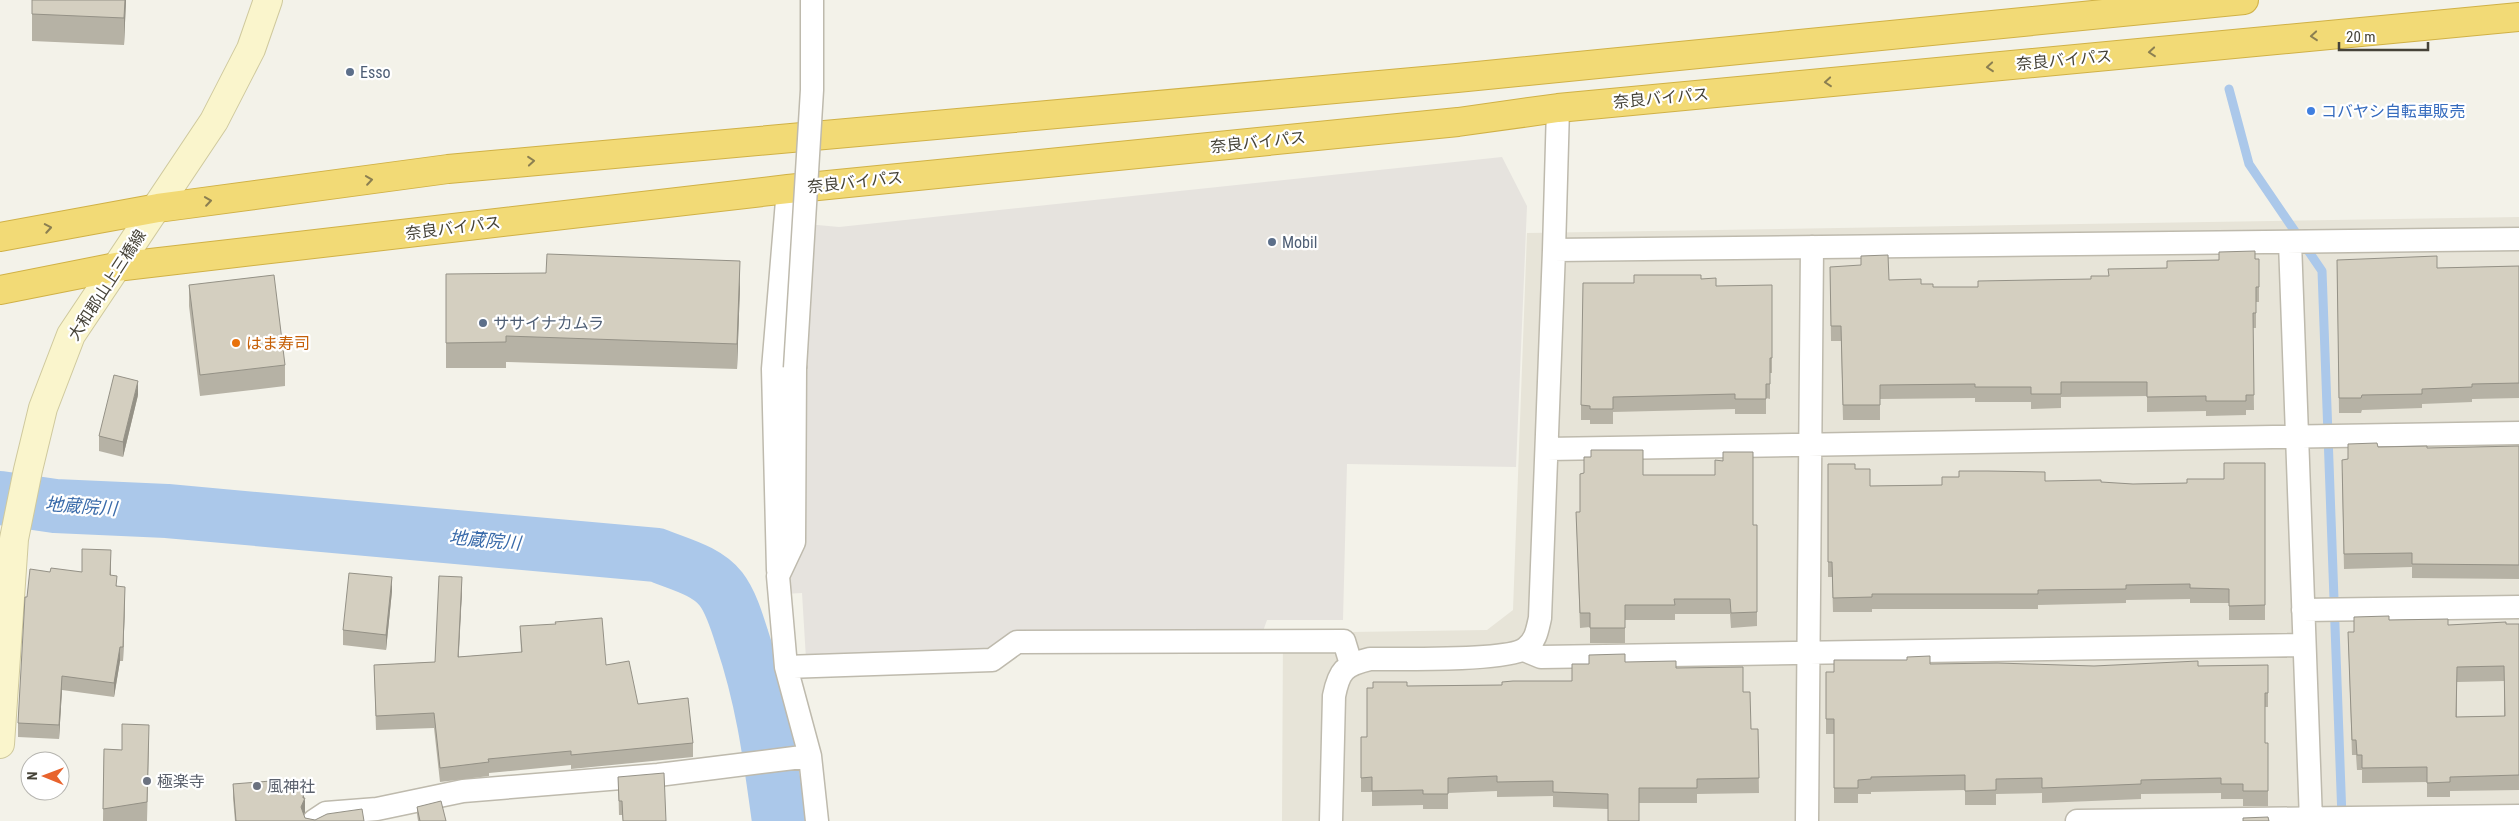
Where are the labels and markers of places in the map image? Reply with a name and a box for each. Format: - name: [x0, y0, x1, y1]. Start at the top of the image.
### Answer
- place label: Esso: [360, 63, 391, 82]
- marker: Esso: [344, 66, 356, 78]
- place label: コバヤシ自転車販売: [2321, 102, 2465, 121]
- marker: コバヤシ自転車販売: [2305, 105, 2317, 117]
- place label: Mobil: [1282, 233, 1317, 252]
- marker: Mobil: [1266, 236, 1278, 248]
- place label: ササイナカムラ: [493, 314, 604, 333]
- marker: ササイナカムラ: [477, 317, 489, 329]
- place label: はま寿司: [246, 334, 310, 353]
- marker: はま寿司: [230, 337, 242, 349]
- place label: 極楽寺: [157, 772, 205, 791]
- marker: 極楽寺: [141, 775, 153, 787]
- place label: 風神社: [267, 777, 315, 796]
- marker: 風神社: [251, 780, 263, 792]

